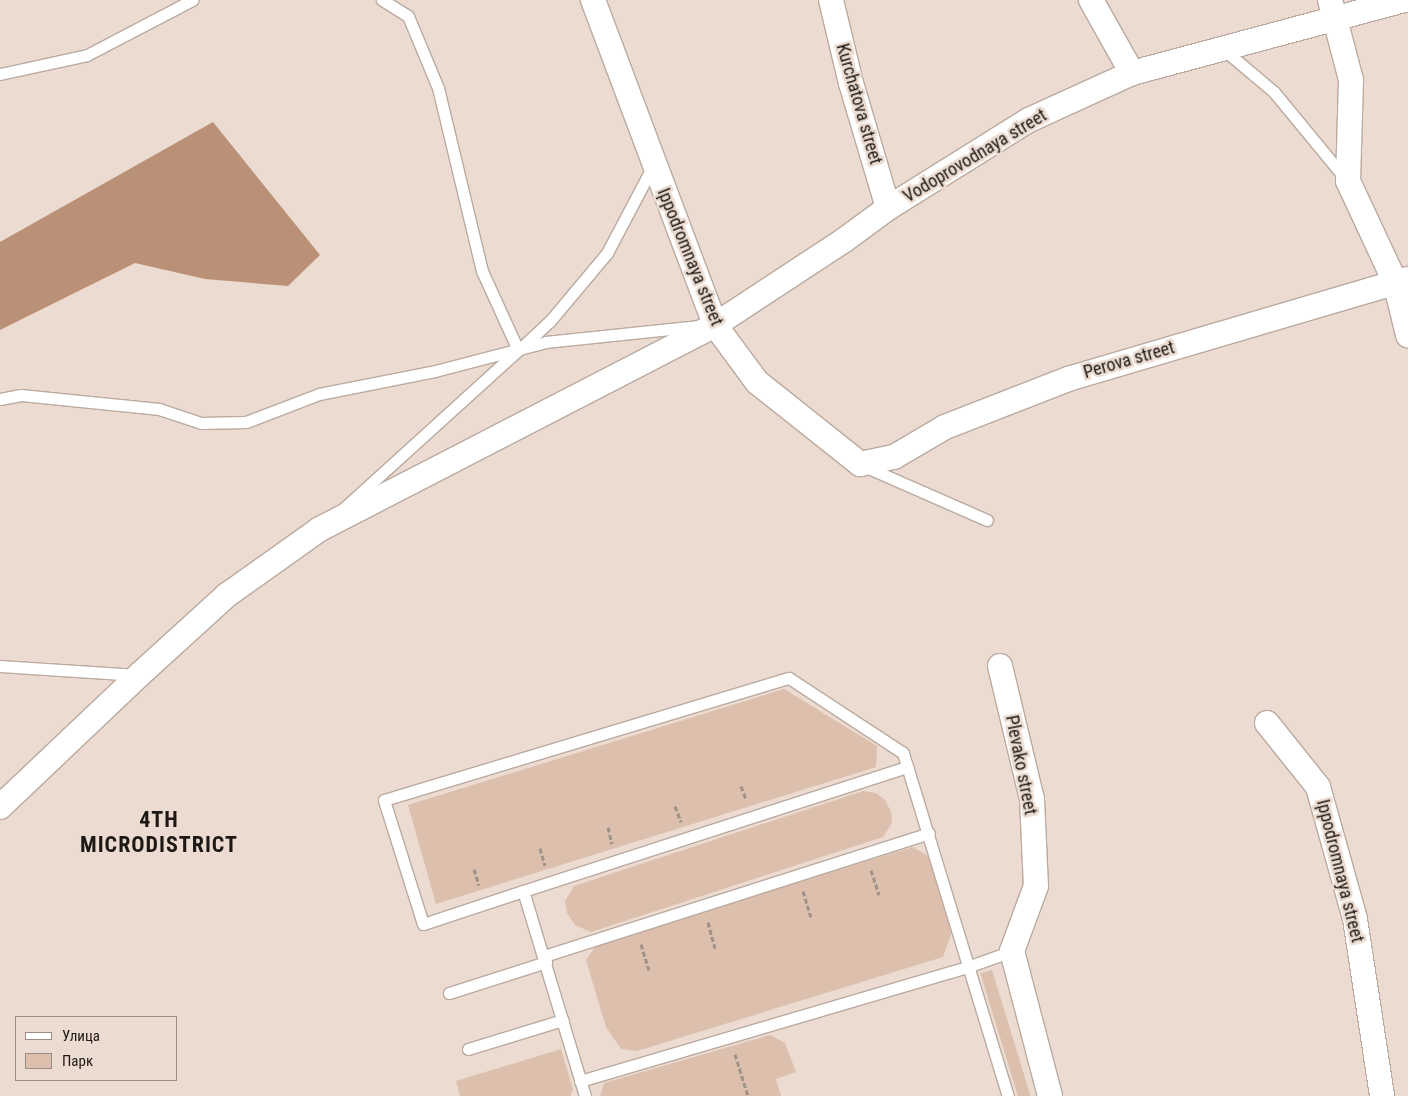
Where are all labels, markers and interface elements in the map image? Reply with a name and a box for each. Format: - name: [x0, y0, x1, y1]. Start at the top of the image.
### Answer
- street label: Kurchatova street: [831, 41, 887, 167]
- street label: Vodoprovodnaya street: [899, 105, 1051, 207]
- street label: Ippodromnaya street: [653, 185, 727, 329]
- street label: Perova street: [1081, 337, 1177, 383]
- street label: Plevako street: [1001, 713, 1041, 817]
- street label: Ippodromnaya street: [1312, 797, 1368, 945]
- district label: 4TH MICRODISTRICT: [78, 806, 240, 858]
- legend: [15, 1016, 178, 1081]
- text: Улица: [62, 1027, 100, 1045]
- text: Парк: [62, 1052, 93, 1070]

